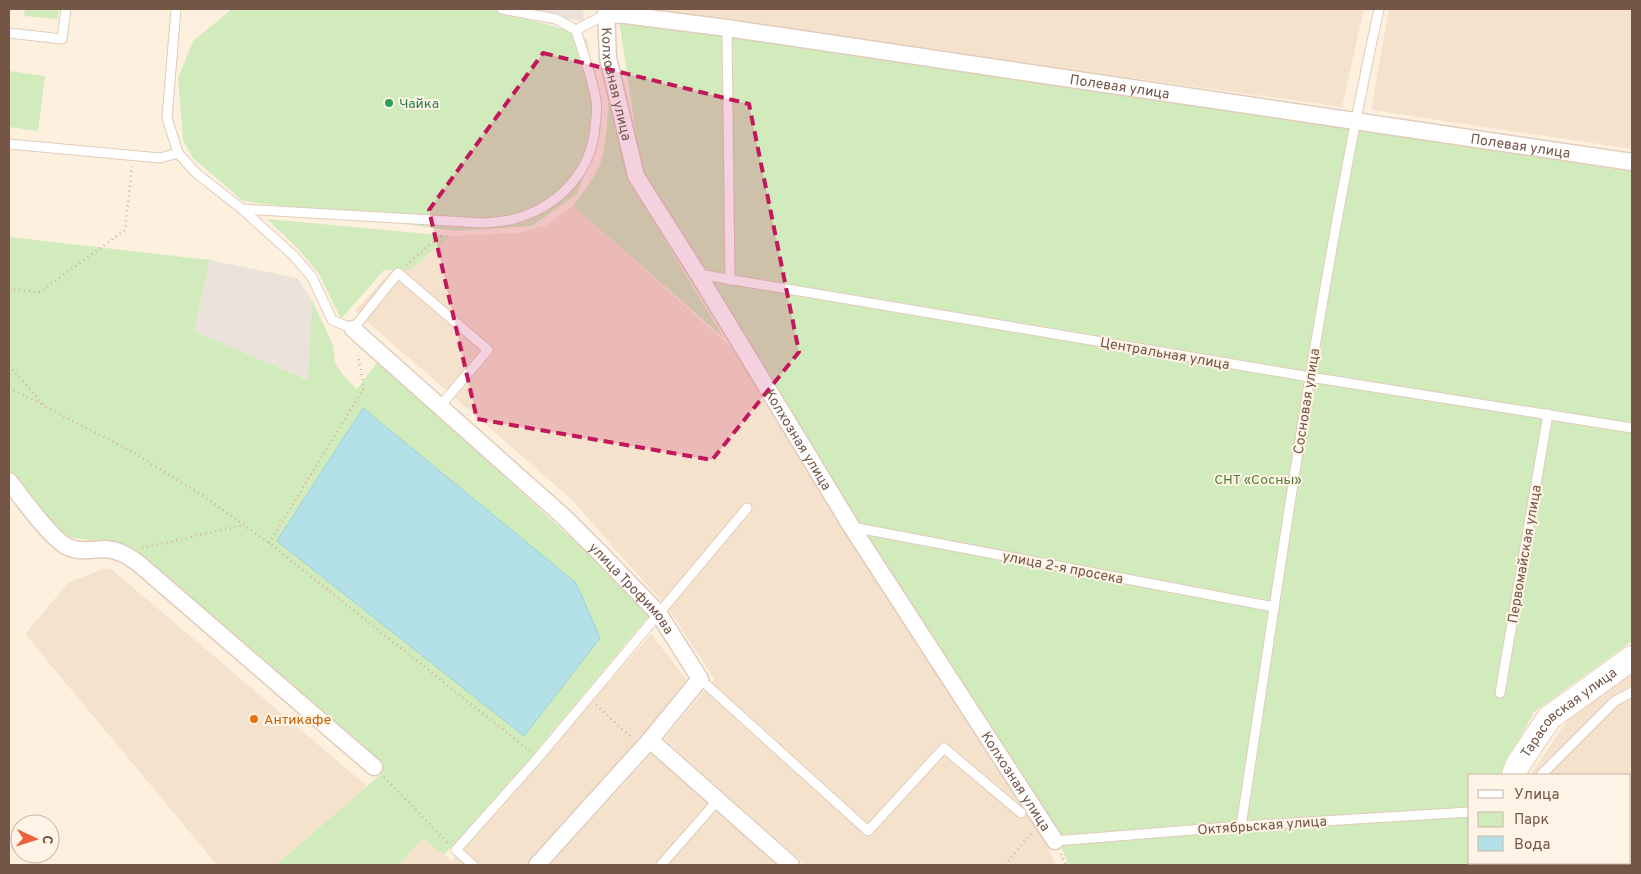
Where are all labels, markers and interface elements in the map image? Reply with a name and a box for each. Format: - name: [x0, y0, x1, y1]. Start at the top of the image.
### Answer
- street label: Колхозная улица: [597, 27, 634, 143]
- street label: Полевая улица: [1069, 72, 1171, 103]
- place label: Чайка: [399, 96, 439, 113]
- marker: Чайка: [383, 97, 395, 109]
- street label: Полевая улица: [1469, 131, 1571, 163]
- street label: Центральная улица: [1099, 335, 1231, 374]
- street label: Сосновая улица: [1291, 347, 1324, 455]
- street label: Колхозная улица: [760, 387, 834, 494]
- park label: СНТ «Сосны»: [1214, 472, 1302, 489]
- street label: Первомайская улица: [1505, 484, 1546, 625]
- street label: улица Трофимова: [585, 540, 677, 638]
- street label: улица 2-я просека: [1001, 548, 1125, 589]
- street label: Тарасовская улица: [1518, 665, 1621, 762]
- place label: Антикафе: [264, 712, 331, 729]
- marker: Антикафе: [248, 713, 260, 725]
- street label: Колхозная улица: [977, 729, 1053, 835]
- legend: [1468, 774, 1631, 864]
- text: Улица: [1514, 786, 1559, 805]
- text: Парк: [1514, 811, 1549, 830]
- street label: Октябрьская улица: [1197, 813, 1327, 839]
- north arrow: [10, 814, 60, 864]
- text: С: [38, 835, 55, 845]
- text: Вода: [1514, 836, 1550, 855]

